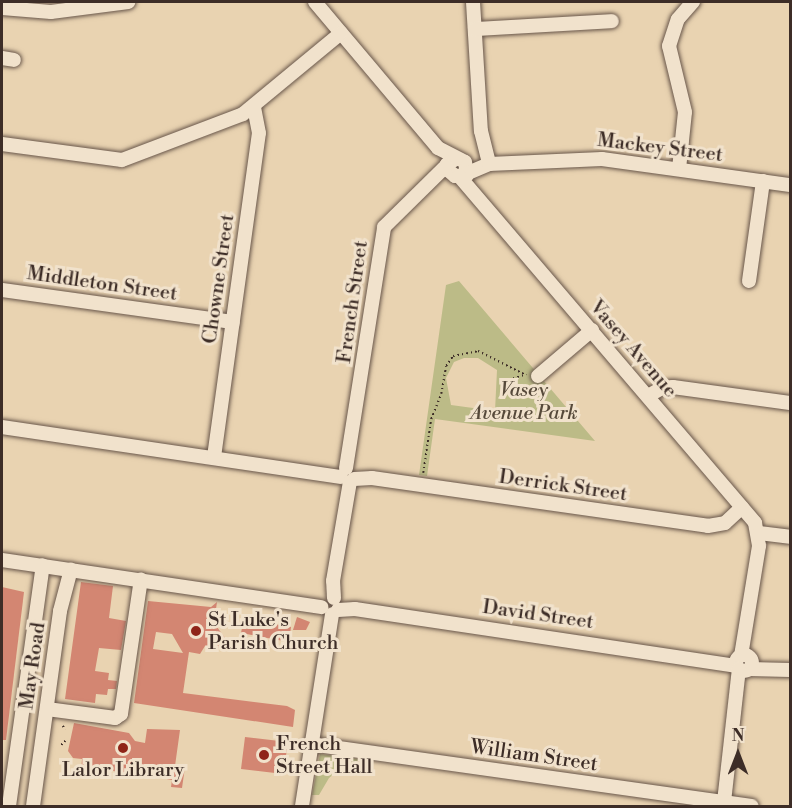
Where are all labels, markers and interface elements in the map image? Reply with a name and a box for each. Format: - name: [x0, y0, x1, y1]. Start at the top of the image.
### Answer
- street label: Mackey Street: [596, 128, 724, 168]
- street label: Chowne Street: [198, 213, 240, 345]
- street label: French Street: [333, 239, 373, 365]
- street label: Middleton Street: [25, 262, 179, 306]
- street label: Vasey Avenue: [584, 295, 682, 403]
- park label: Vasey Avenue Park: [470, 378, 578, 425]
- street label: Derrick Street: [497, 465, 629, 507]
- street label: David Street: [481, 595, 595, 635]
- place label: St Luke's Parish Church: [208, 608, 339, 655]
- street label: May Road: [15, 621, 51, 711]
- marker: St Luke's Parish Church: [189, 624, 203, 638]
- north arrow: [708, 724, 768, 784]
- text: N: [732, 726, 744, 746]
- place label: French Street Hall: [276, 732, 372, 779]
- street label: William Street: [469, 735, 599, 777]
- marker: Lalor Library: [116, 741, 130, 755]
- marker: French Street Hall: [257, 748, 271, 762]
- place label: Lalor Library: [62, 758, 184, 782]

